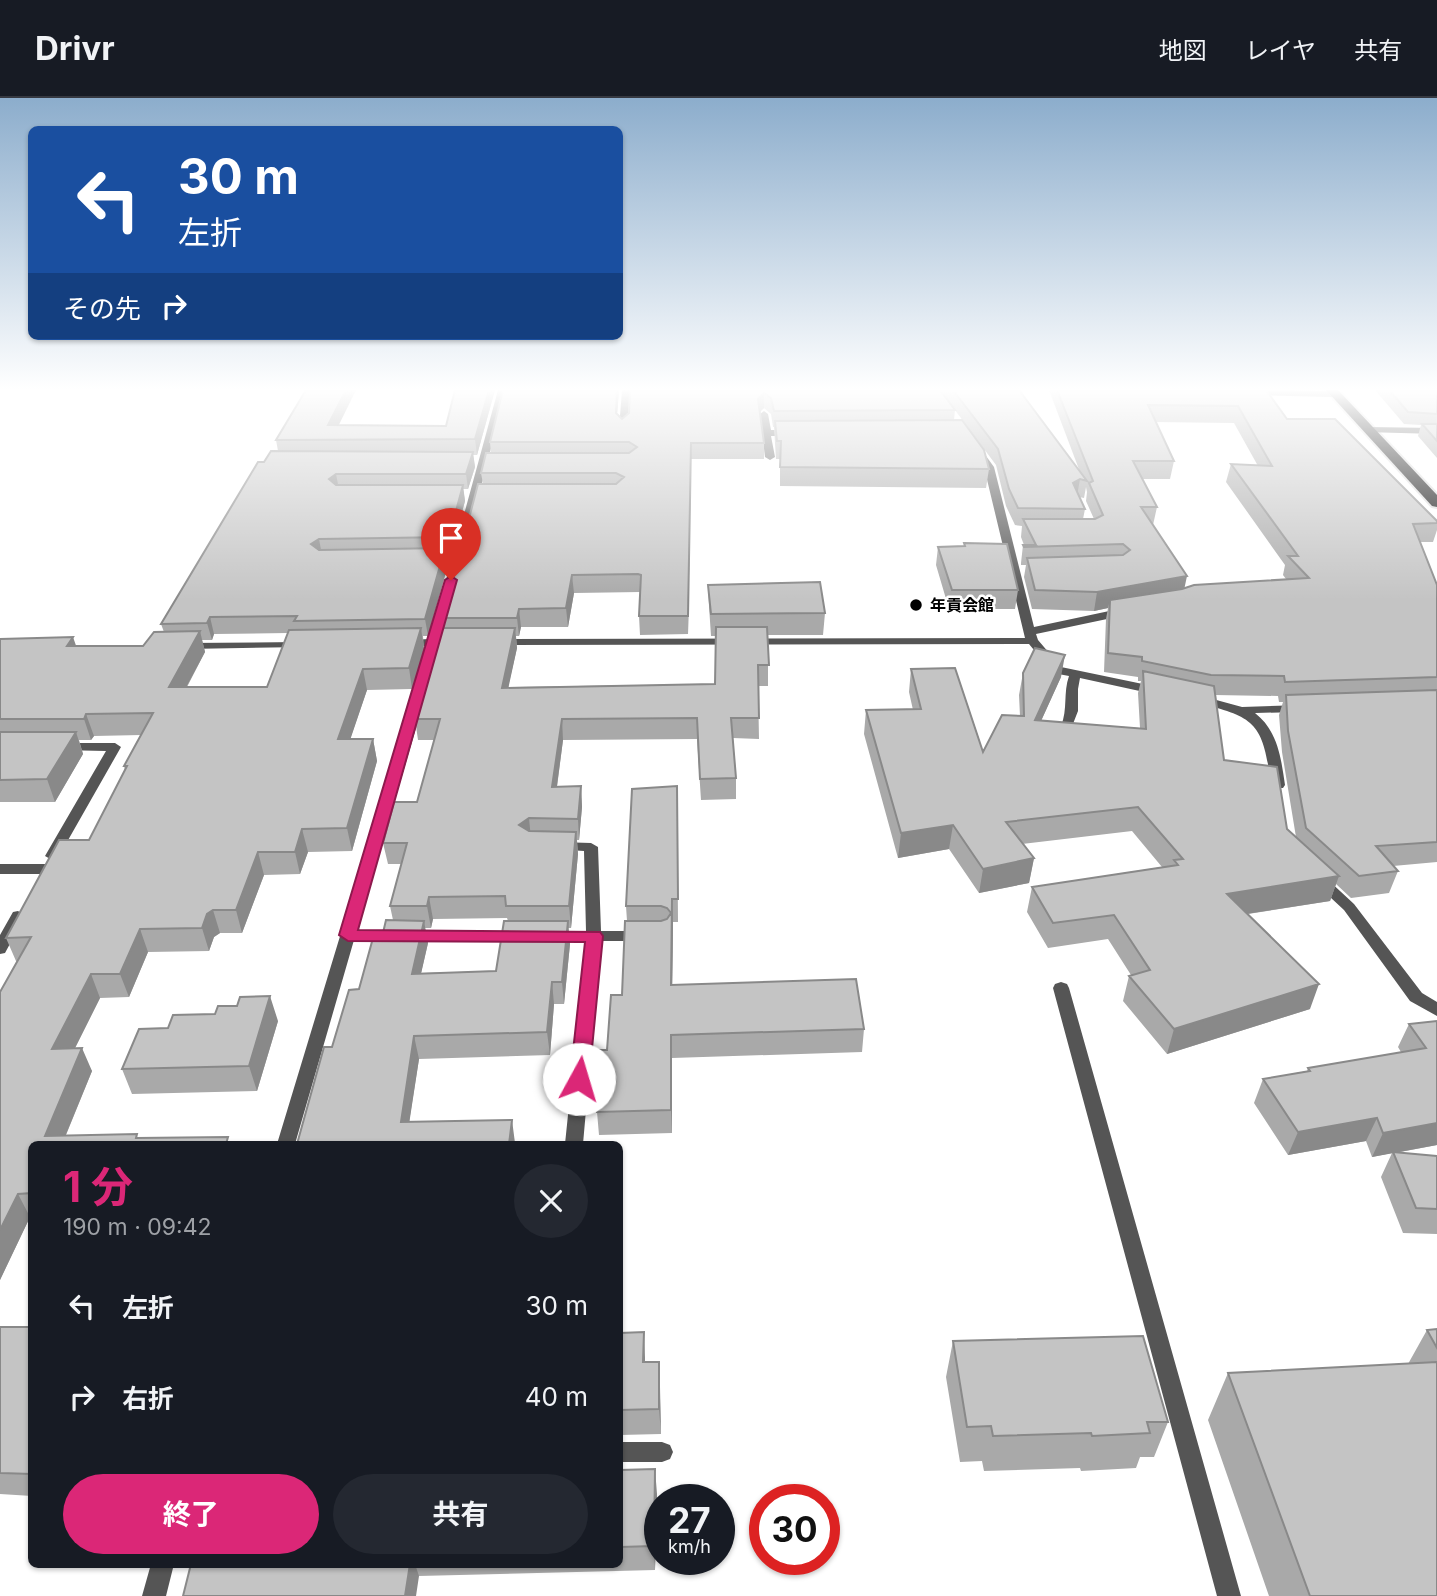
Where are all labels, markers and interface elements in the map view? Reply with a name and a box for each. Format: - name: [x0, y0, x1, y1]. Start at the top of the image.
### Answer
- text: Drivr: [35, 28, 115, 68]
- text: 地図: [1159, 36, 1207, 65]
- text: レイヤ: [1245, 36, 1316, 65]
- text: 共有: [1354, 36, 1402, 65]
- text: 30 m: [178, 147, 299, 206]
- icon: left: [63, 154, 154, 245]
- text: 左折: [178, 213, 242, 252]
- icon: right: [155, 287, 193, 325]
- text: その先: [63, 293, 141, 324]
- pin: [421, 508, 481, 580]
- icon: arrive: [432, 519, 470, 557]
- place label: 年貢会館: [930, 595, 994, 615]
- marker: 年貢会館: [908, 597, 924, 613]
- position arrow: [542, 1042, 616, 1116]
- text: 1 分: [63, 1161, 133, 1212]
- button: close: [514, 1164, 588, 1238]
- text: 190 m · 09:42: [63, 1213, 212, 1241]
- icon: left: [63, 1287, 101, 1325]
- text: 30 m: [525, 1290, 588, 1321]
- text: 左折: [122, 1292, 174, 1323]
- icon: right: [63, 1378, 101, 1416]
- text: 40 m: [525, 1381, 588, 1412]
- text: 右折: [122, 1383, 174, 1414]
- button: 終了: [63, 1474, 319, 1554]
- button: 共有: [333, 1474, 588, 1554]
- speed limit sign: 30: [749, 1484, 840, 1575]
- text: 27: [668, 1499, 711, 1541]
- text: km/h: [668, 1536, 711, 1557]

